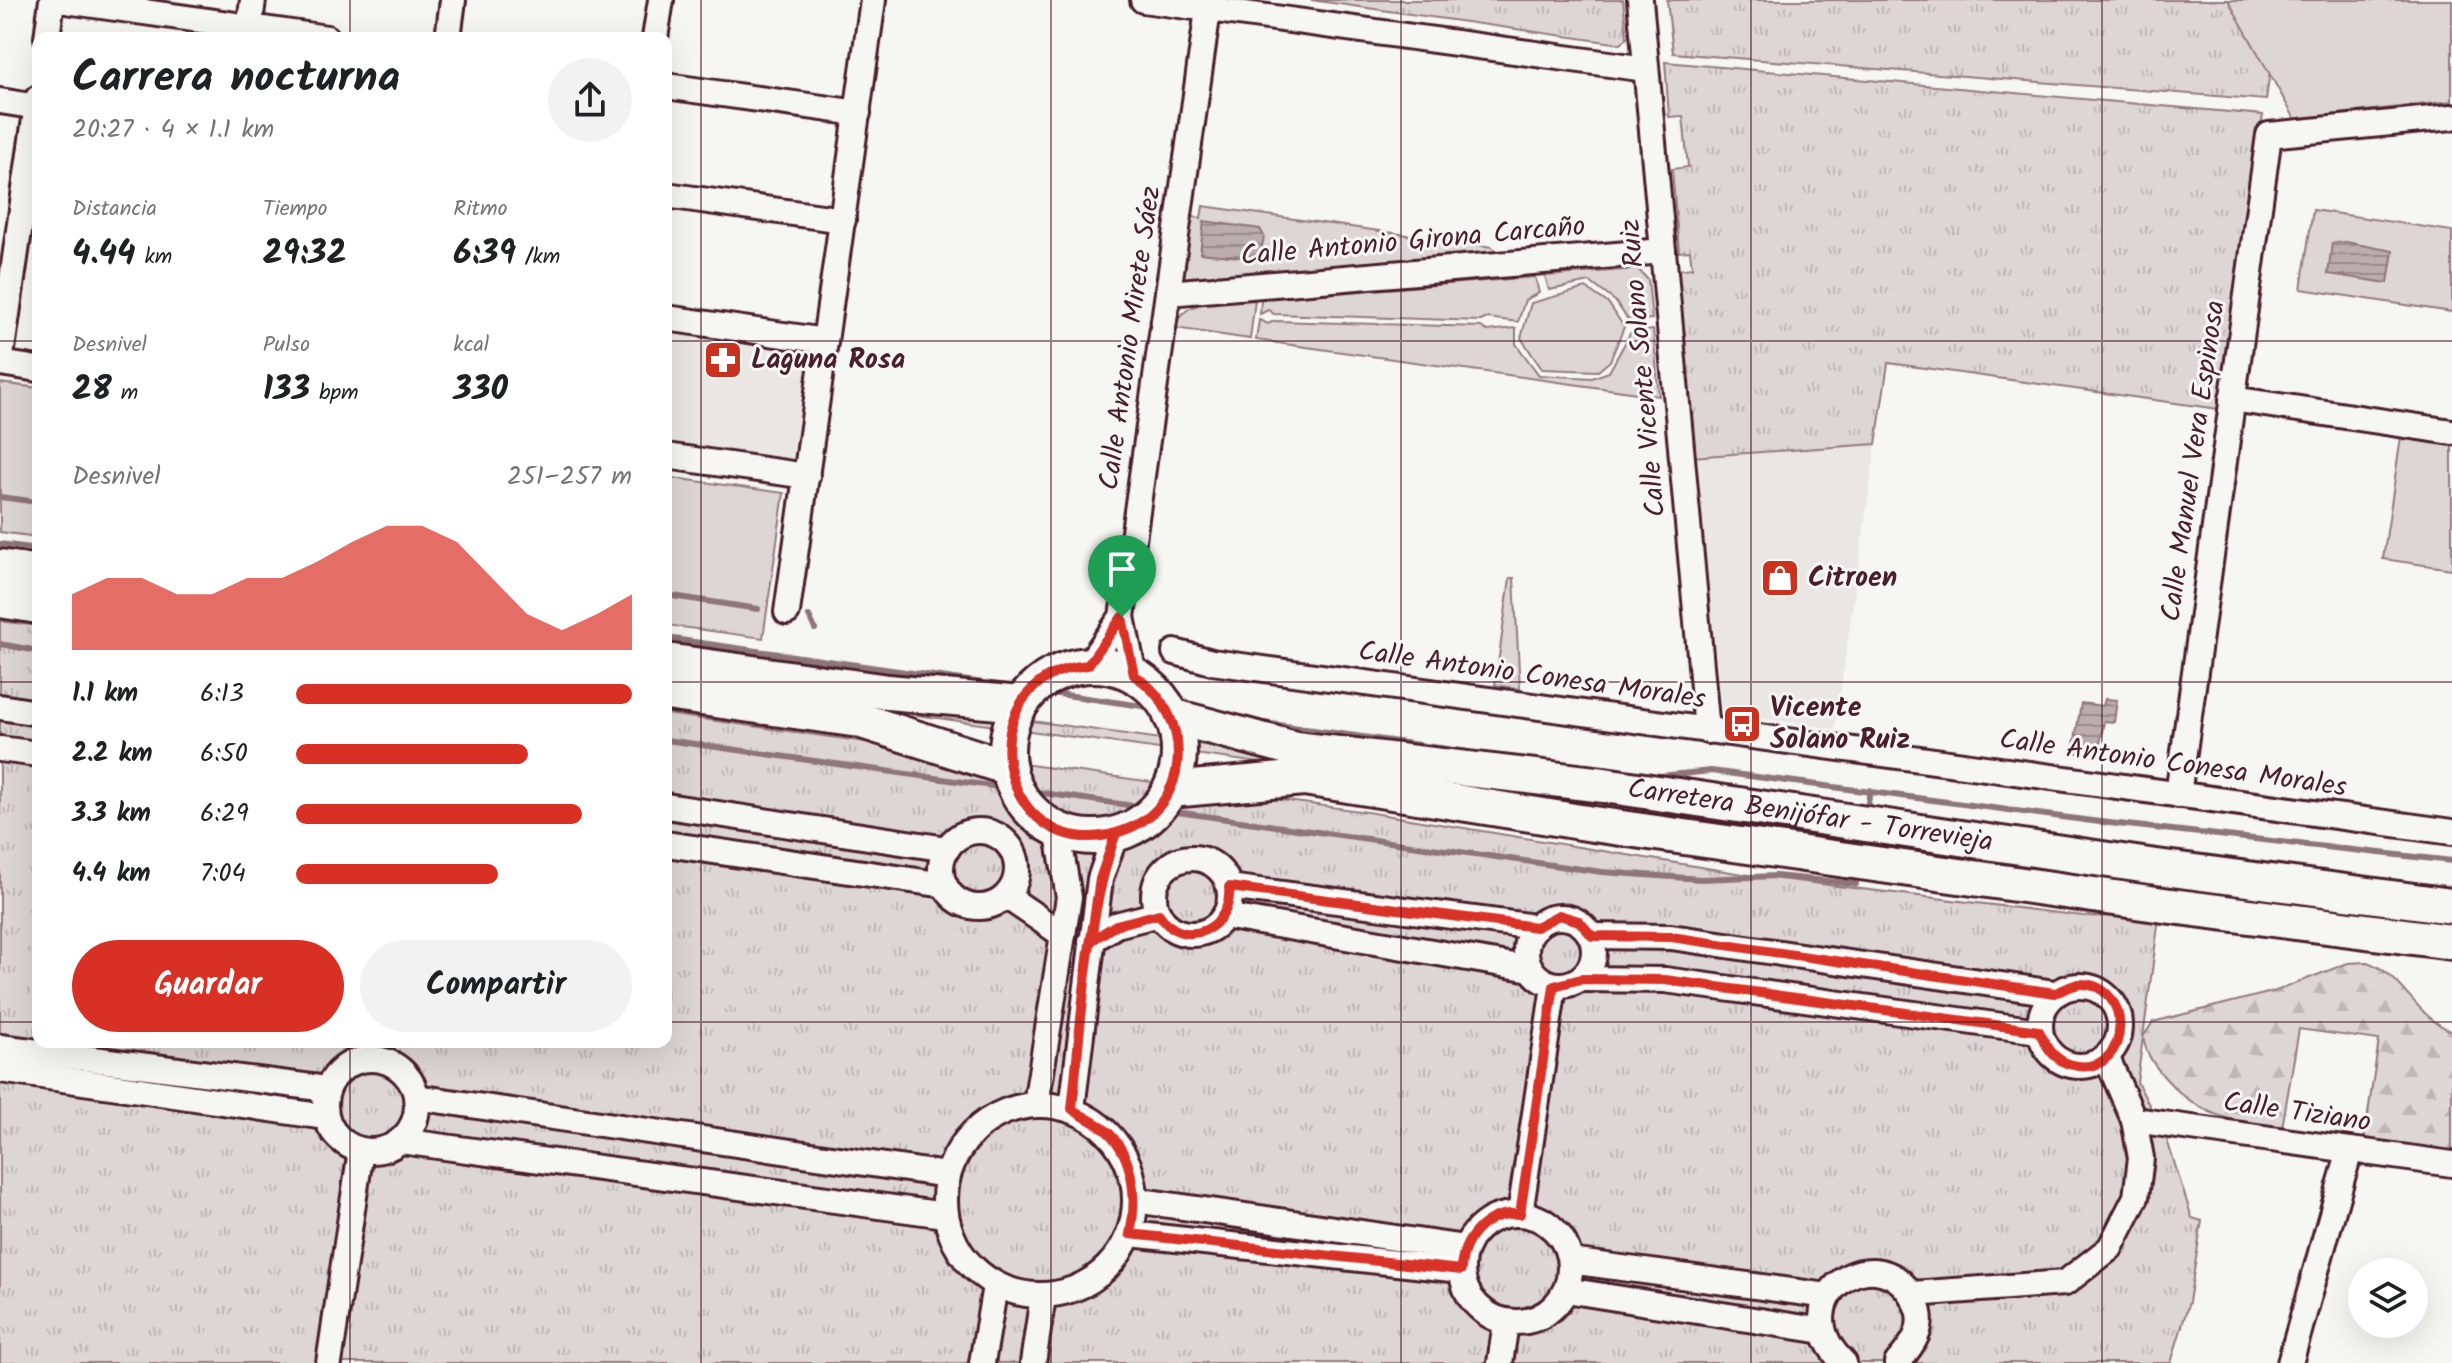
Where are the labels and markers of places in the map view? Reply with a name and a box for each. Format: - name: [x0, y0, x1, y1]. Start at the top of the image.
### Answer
- place label: Laguna Rosa: [751, 338, 905, 383]
- pharmacy icon: Laguna Rosa: [702, 339, 744, 381]
- pin: [1088, 535, 1156, 617]
- place label: Citroen: [1808, 556, 1897, 601]
- shop icon: Citroen: [1759, 557, 1801, 599]
- place label: Vicente Solano Ruiz: [1770, 686, 1910, 763]
- bus stop icon: Vicente Solano Ruiz: [1721, 703, 1763, 745]

